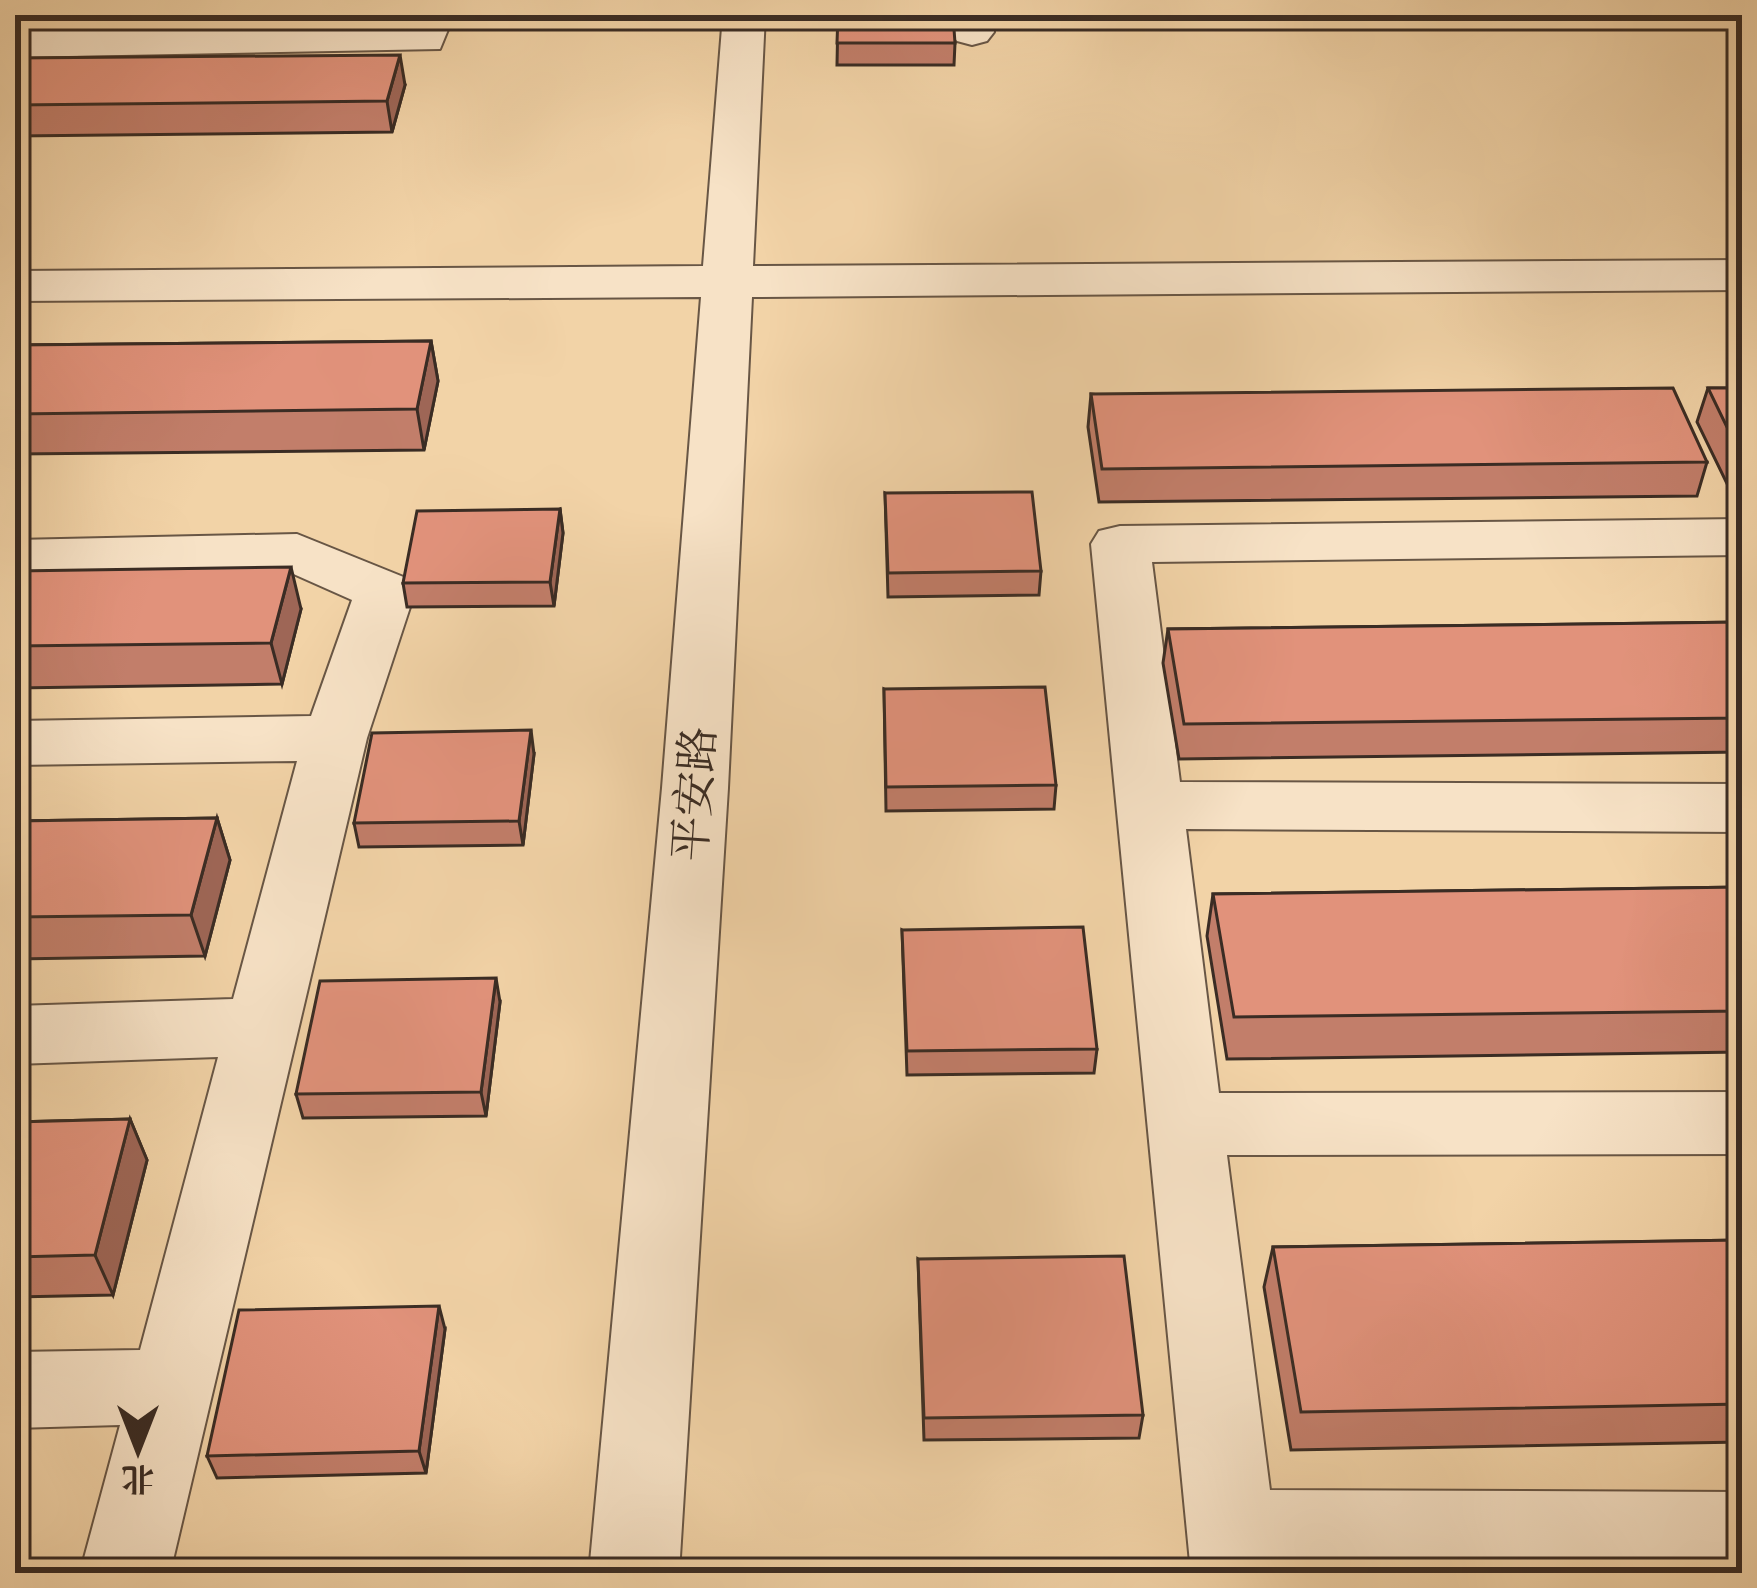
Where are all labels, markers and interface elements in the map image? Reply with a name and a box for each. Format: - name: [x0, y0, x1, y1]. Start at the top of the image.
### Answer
- street label: 平安路: [662, 725, 726, 863]
- north arrow: [78, 1390, 198, 1510]
- text: 北: [122, 1459, 155, 1499]

